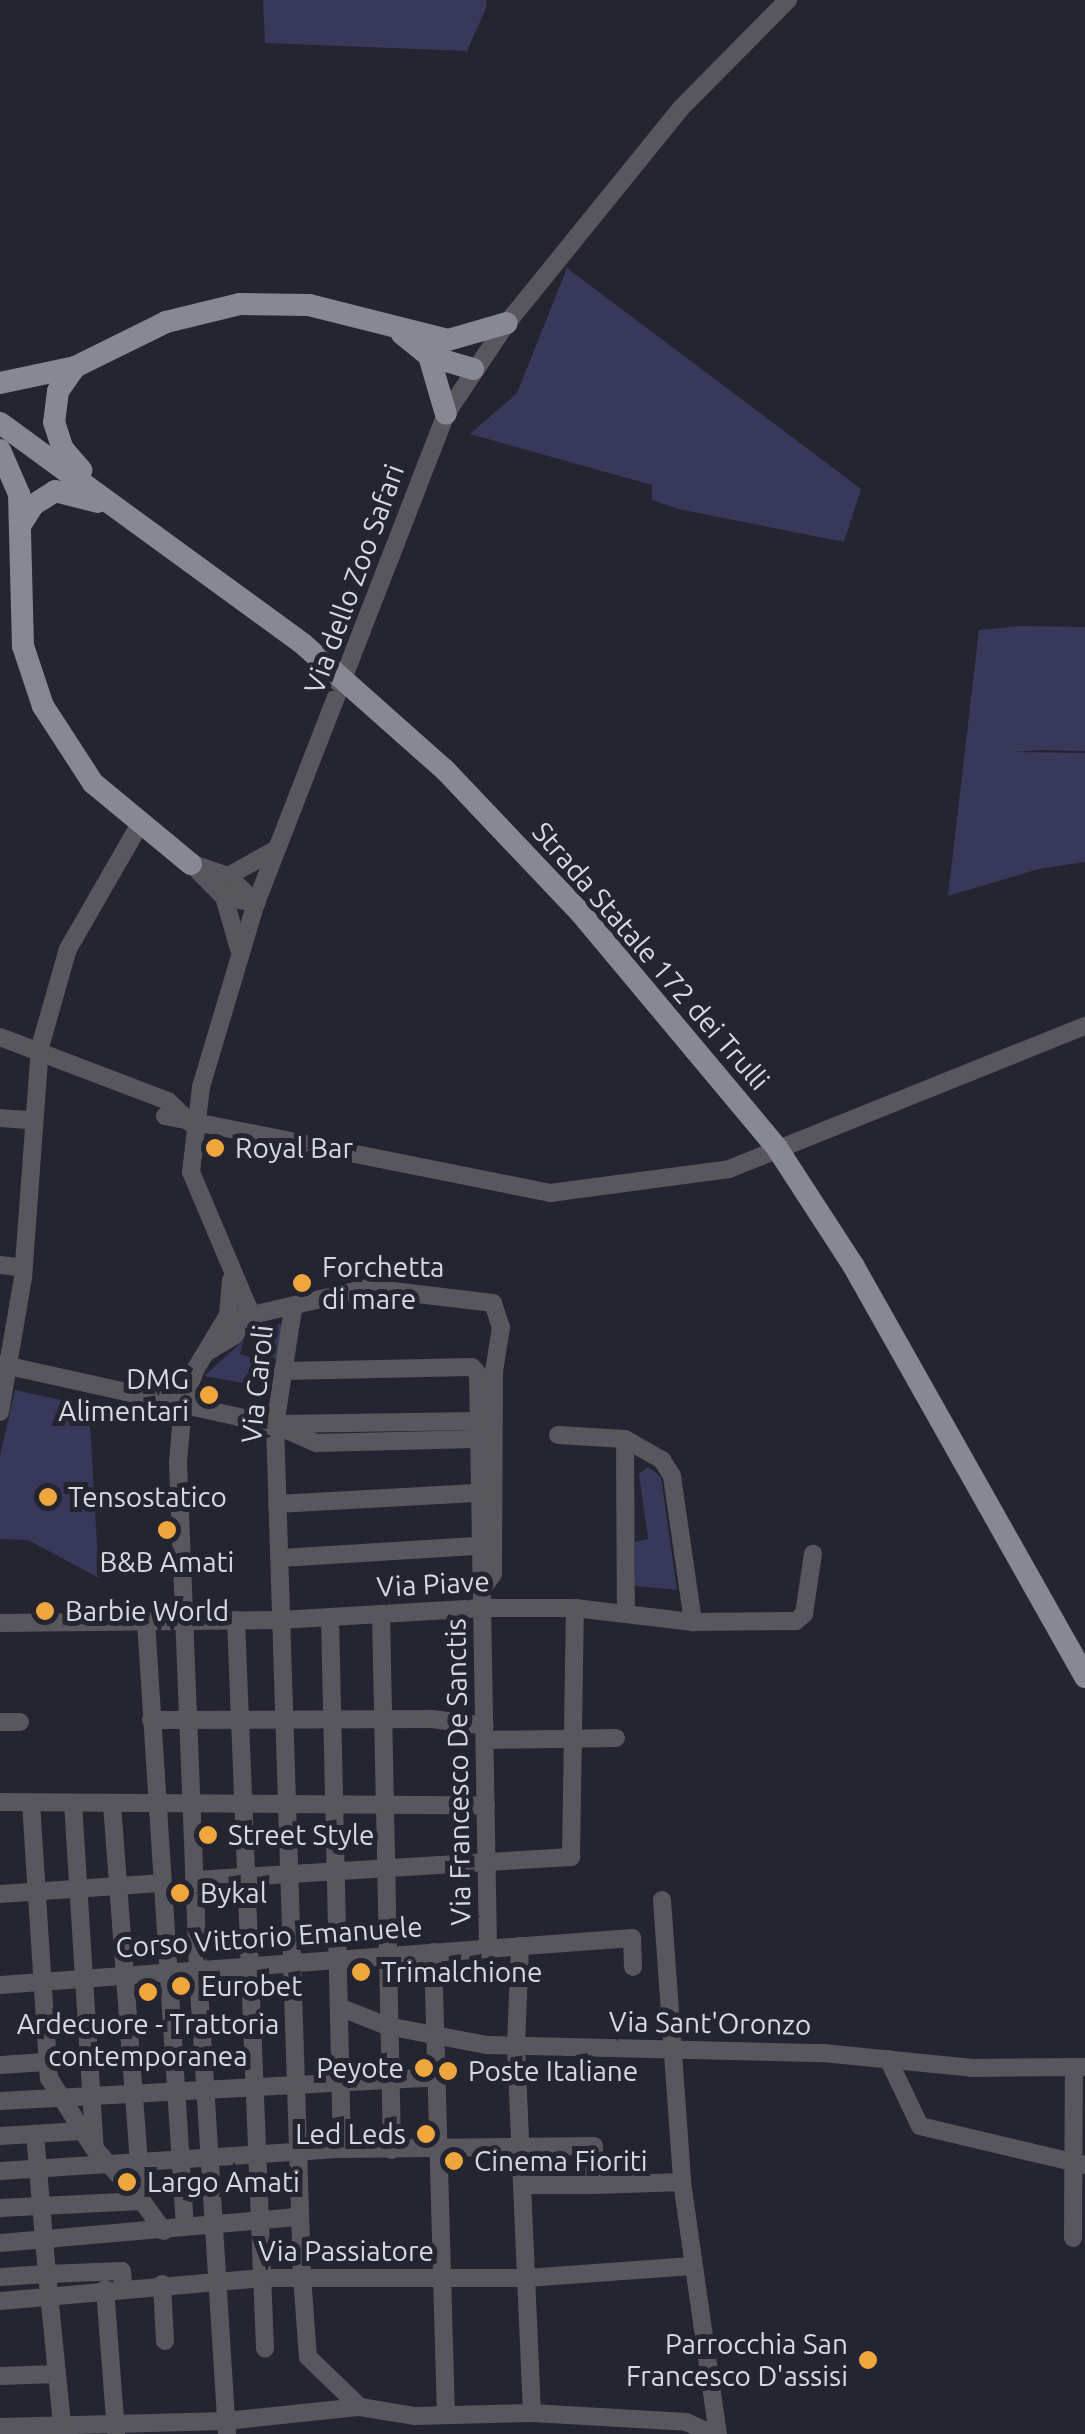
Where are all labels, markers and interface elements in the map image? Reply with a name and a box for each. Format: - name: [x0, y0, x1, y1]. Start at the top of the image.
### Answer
- street label: Via dello Zoo Safari: [297, 460, 411, 698]
- street label: Strada Statale 172 dei Trulli: [526, 815, 776, 1097]
- place label: Royal Bar: [235, 1131, 353, 1165]
- marker: Royal Bar: [204, 1137, 226, 1159]
- place label: Forchetta di mare: [322, 1250, 444, 1316]
- marker: Forchetta di mare: [291, 1272, 313, 1294]
- street label: Via Caroli: [234, 1323, 280, 1445]
- place label: DMG Alimentari: [58, 1362, 189, 1428]
- marker: DMG Alimentari: [198, 1384, 220, 1406]
- place label: Tensostatico: [68, 1480, 227, 1514]
- marker: Tensostatico: [37, 1486, 59, 1508]
- marker: B&B Amati: [156, 1519, 178, 1541]
- place label: B&B Amati: [100, 1545, 234, 1579]
- street label: Via Piave: [376, 1564, 490, 1604]
- place label: Barbie World: [65, 1594, 229, 1628]
- marker: Barbie World: [34, 1600, 56, 1622]
- street label: Via Francesco De Sanctis: [439, 1618, 477, 1926]
- place label: Street Style: [228, 1818, 375, 1852]
- marker: Street Style: [197, 1824, 219, 1846]
- place label: Bykal: [200, 1876, 267, 1910]
- marker: Bykal: [169, 1882, 191, 1904]
- street label: Corso Vittorio Emanuele: [114, 1910, 424, 1964]
- place label: Trimalchione: [381, 1955, 543, 1989]
- marker: Trimalchione: [350, 1961, 372, 1983]
- place label: Eurobet: [201, 1969, 302, 2003]
- marker: Eurobet: [170, 1975, 192, 1997]
- marker: Ardecuore - Trattoria contemporanea: [137, 1981, 159, 2003]
- street label: Via Sant'Oronzo: [609, 2004, 811, 2042]
- place label: Ardecuore - Trattoria contemporanea: [17, 2007, 279, 2073]
- place label: Peyote: [316, 2051, 404, 2085]
- place label: Poste Italiane: [468, 2054, 638, 2088]
- marker: Peyote: [413, 2057, 435, 2079]
- marker: Poste Italiane: [437, 2060, 459, 2082]
- place label: Led Leds: [295, 2117, 406, 2151]
- marker: Led Leds: [415, 2123, 437, 2145]
- place label: Cinema Fioriti: [474, 2144, 648, 2178]
- marker: Cinema Fioriti: [443, 2150, 465, 2172]
- place label: Largo Amati: [147, 2165, 300, 2199]
- marker: Largo Amati: [116, 2171, 138, 2193]
- street label: Via Passiatore: [258, 2234, 434, 2268]
- place label: Parrocchia San Francesco D'assisi: [626, 2327, 848, 2393]
- marker: Parrocchia San Francesco D'assisi: [857, 2349, 879, 2371]

